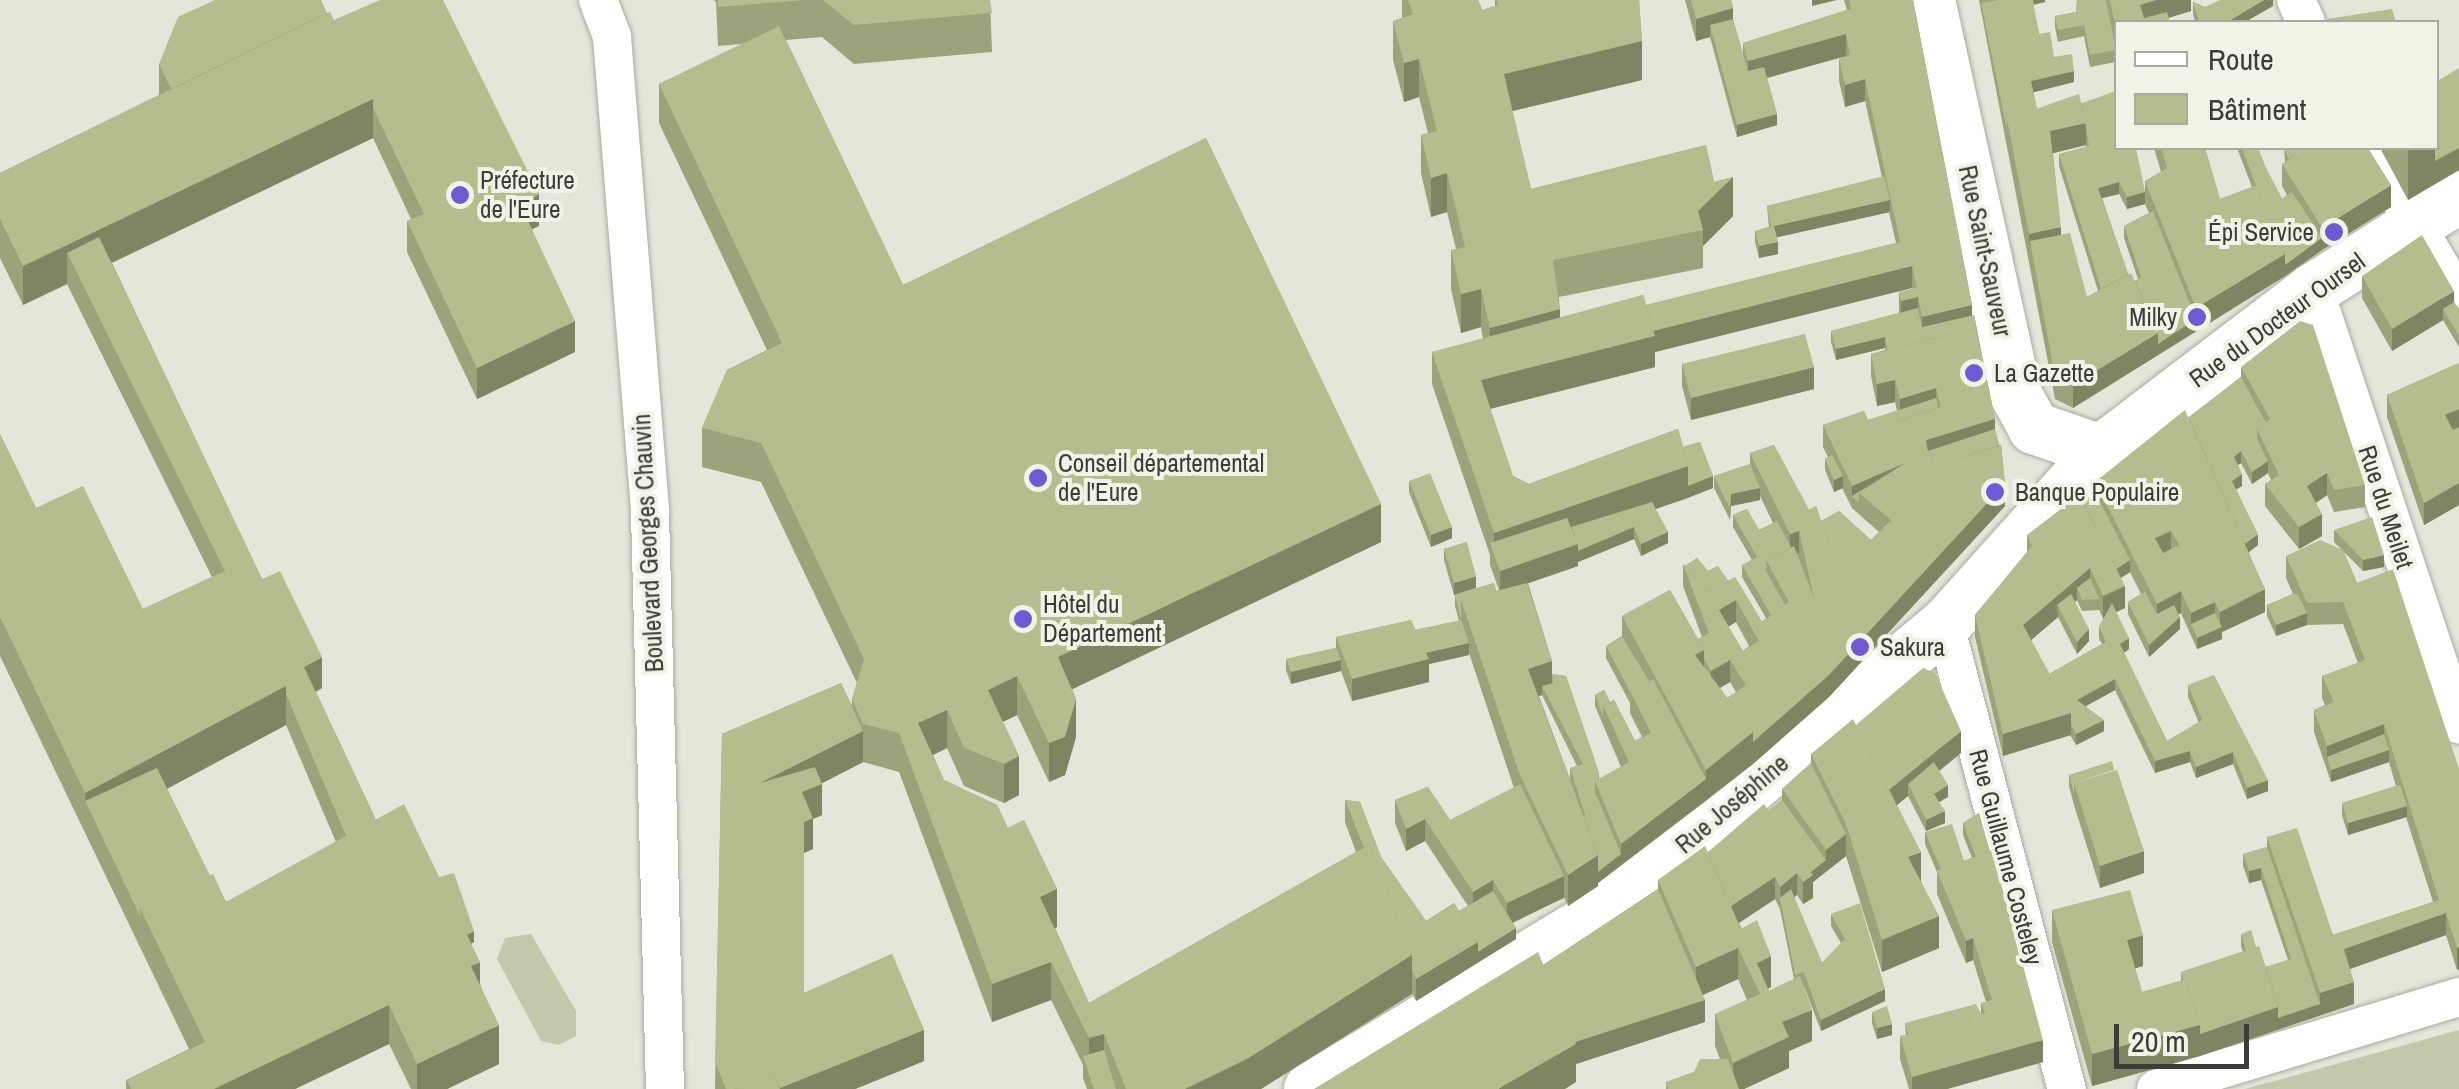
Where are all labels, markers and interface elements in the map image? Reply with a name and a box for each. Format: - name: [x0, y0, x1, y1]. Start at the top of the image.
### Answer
- legend: [2114, 20, 2439, 150]
- text: Route: [2208, 39, 2274, 79]
- text: Bâtiment: [2208, 89, 2306, 129]
- street label: Rue Saint-Sauveur: [1952, 163, 2018, 339]
- place label: Préfecture de l'Eure: [480, 166, 575, 225]
- marker: Préfecture de l'Eure: [449, 184, 471, 206]
- place label: Épi Service: [2208, 217, 2314, 247]
- marker: Épi Service: [2323, 221, 2345, 243]
- street label: Rue du Docteur Oursel: [2183, 246, 2371, 394]
- place label: Milky: [2129, 302, 2177, 332]
- marker: Milky: [2186, 306, 2208, 328]
- place label: La Gazette: [1994, 358, 2094, 388]
- marker: La Gazette: [1963, 362, 1985, 384]
- street label: Boulevard Georges Chauvin: [626, 413, 670, 673]
- street label: Rue du Meilet: [2352, 442, 2420, 572]
- place label: Conseil départemental de l'Eure: [1058, 449, 1264, 508]
- marker: Conseil départemental de l'Eure: [1027, 467, 1049, 489]
- place label: Banque Populaire: [2015, 477, 2179, 507]
- marker: Banque Populaire: [1984, 481, 2006, 503]
- place label: Hôtel du Département: [1043, 590, 1161, 649]
- marker: Hôtel du Département: [1012, 608, 1034, 630]
- place label: Sakura: [1880, 632, 1945, 662]
- marker: Sakura: [1849, 636, 1871, 658]
- street label: Rue Guillaume Costeley: [1963, 746, 2049, 968]
- street label: Rue Joséphine: [1670, 748, 1794, 860]
- scale bar: [2119, 1004, 2254, 1066]
- text: 20 m: [2131, 1021, 2186, 1061]

